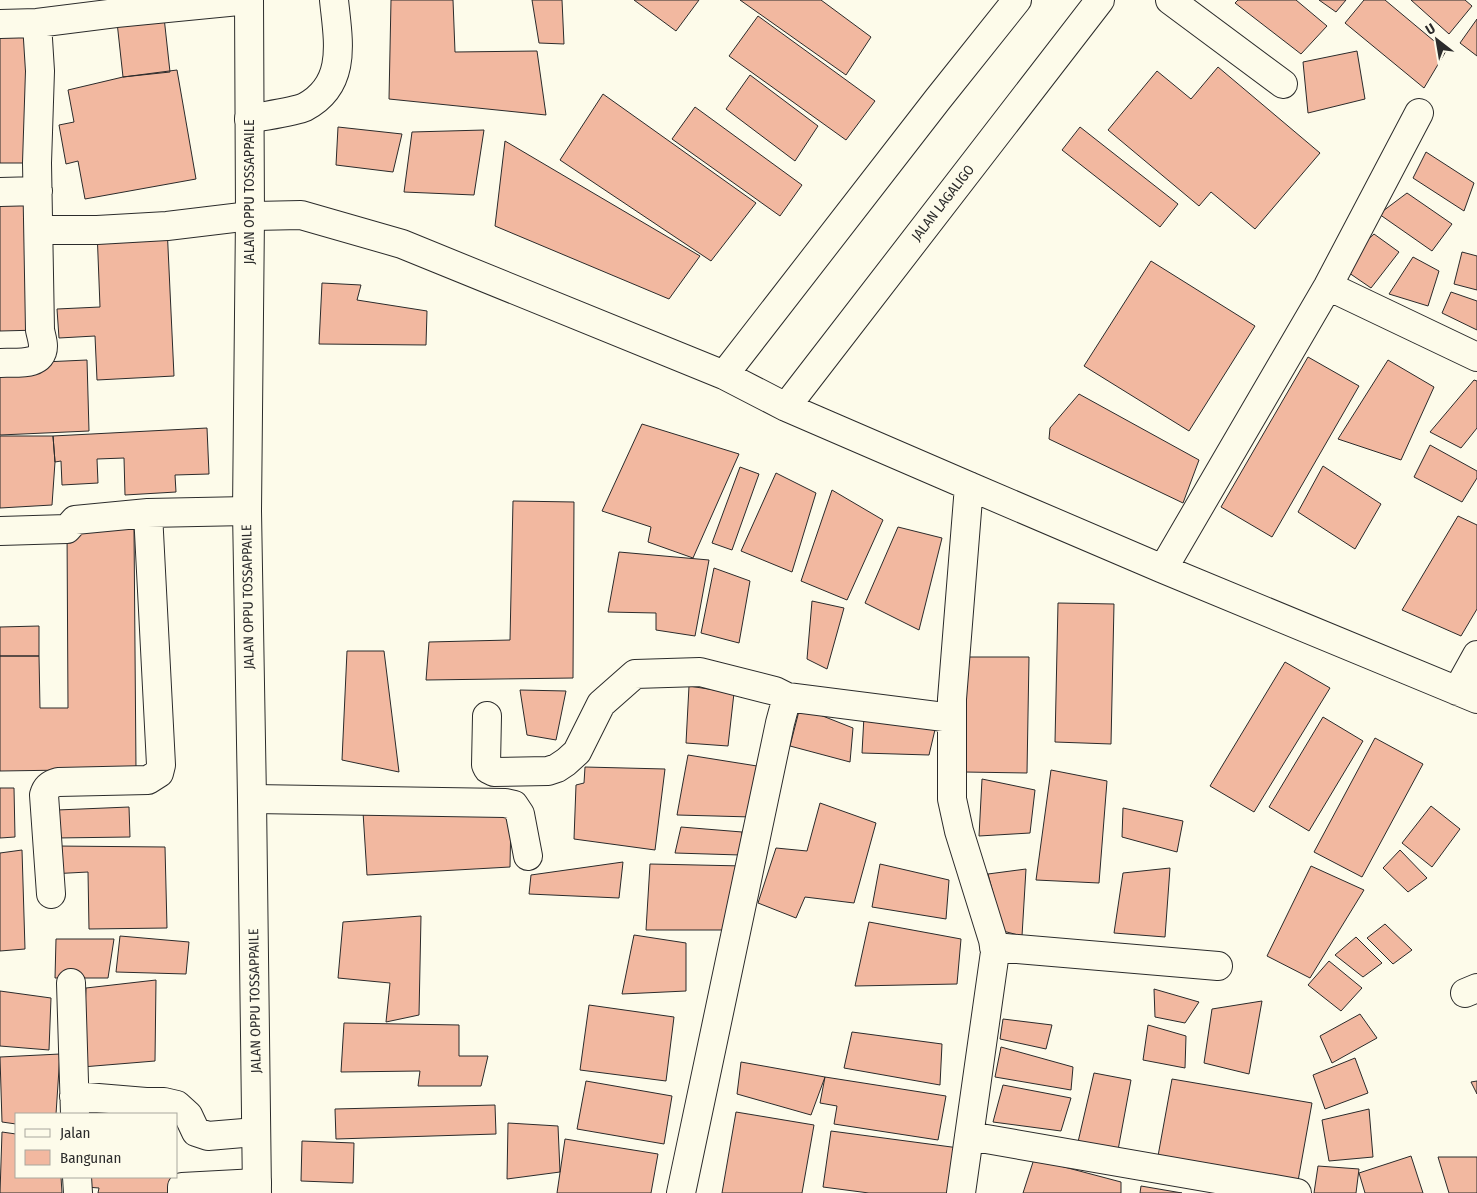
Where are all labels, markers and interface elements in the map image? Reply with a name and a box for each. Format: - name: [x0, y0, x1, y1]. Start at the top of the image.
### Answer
- north arrow: [1412, 15, 1462, 65]
- text: U: [1423, 20, 1438, 39]
- street label: JALAN OPPU TOSSAPPAILE: [241, 119, 258, 264]
- street label: JALAN LAGALIGO: [908, 161, 978, 245]
- street label: JALAN OPPU TOSSAPPAILE: [238, 524, 258, 670]
- street label: JALAN OPPU TOSSAPPAILE: [245, 928, 265, 1074]
- legend: [15, 1113, 178, 1178]
- text: Jalan: [60, 1124, 90, 1142]
- text: Bangunan: [60, 1149, 121, 1167]

